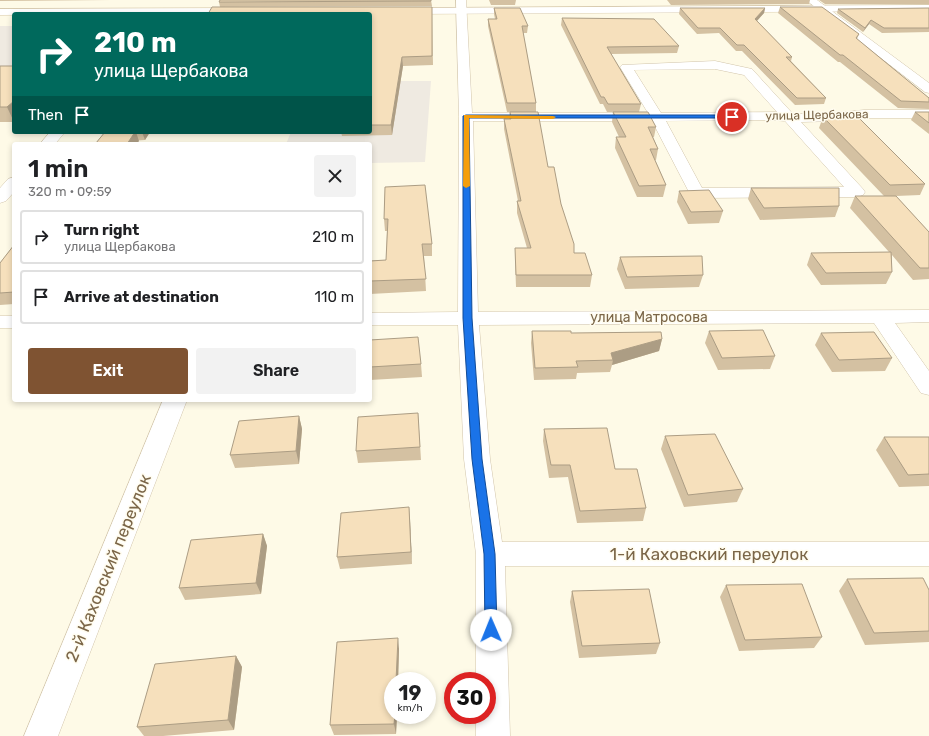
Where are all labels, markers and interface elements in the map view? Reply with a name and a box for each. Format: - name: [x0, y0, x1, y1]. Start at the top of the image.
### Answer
- text: 210 m: [94, 26, 177, 59]
- icon: right: [28, 28, 80, 80]
- text: улица Щербакова: [94, 60, 249, 82]
- pin: [715, 100, 749, 134]
- icon: arrive: [71, 104, 93, 126]
- text: Then: [28, 106, 63, 124]
- icon: arrive: [721, 106, 743, 128]
- street label: улица Щербакова: [765, 107, 869, 123]
- text: 1 min: [28, 155, 88, 183]
- button: close: [314, 155, 356, 197]
- text: 320 m · 09:59: [28, 184, 112, 199]
- text: Turn right: [64, 221, 139, 239]
- icon: right: [30, 226, 52, 248]
- text: 210 m: [312, 228, 354, 246]
- text: улица Щербакова: [64, 239, 176, 254]
- icon: arrive: [30, 286, 52, 308]
- text: Arrive at destination: [64, 288, 219, 306]
- text: 110 m: [315, 288, 354, 306]
- street label: улица Матросова: [590, 309, 708, 326]
- button: Exit: [28, 348, 188, 394]
- button: Share: [196, 348, 356, 394]
- street label: 2-й Каховский переулок: [61, 471, 155, 665]
- street label: 1-й Каховский переулок: [610, 544, 808, 564]
- position arrow: [470, 609, 512, 651]
- speed limit sign: 30: [444, 672, 496, 724]
- text: 19: [399, 681, 421, 705]
- text: km/h: [398, 702, 422, 714]

